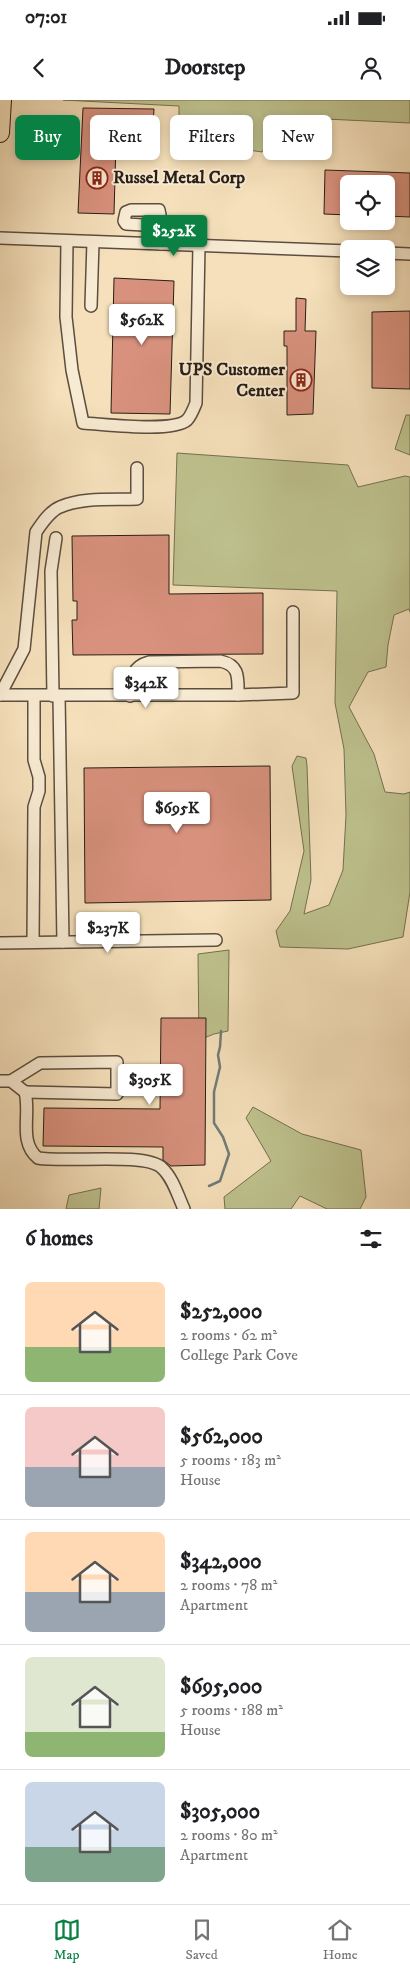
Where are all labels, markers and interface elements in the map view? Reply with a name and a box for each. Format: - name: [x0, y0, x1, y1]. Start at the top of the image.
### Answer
- text: 07:01: [25, 6, 67, 29]
- icon: back: [25, 54, 53, 82]
- text: Doorstep: [165, 54, 245, 81]
- icon: person: [357, 54, 385, 82]
- chip: Buy: [15, 115, 80, 160]
- chip: Rent: [90, 115, 160, 160]
- chip: Filters: [170, 115, 253, 160]
- chip: New: [263, 115, 332, 160]
- building icon: Russel Metal Corp: [85, 166, 109, 190]
- place label: Russel Metal Corp: [113, 167, 245, 189]
- map controls: [340, 175, 395, 295]
- button: locate: [340, 175, 395, 230]
- pin: $252K: [139, 214, 209, 257]
- text: $252K: [152, 221, 196, 241]
- button: layers: [340, 240, 395, 295]
- pin: $562K: [107, 304, 177, 346]
- text: $562K: [120, 310, 164, 330]
- place label: UPS Customer Center: [179, 359, 285, 402]
- building icon: UPS Customer Center: [289, 368, 313, 392]
- pin: $342K: [111, 666, 181, 709]
- text: $342K: [124, 673, 168, 693]
- pin: $695K: [142, 792, 212, 834]
- text: $695K: [155, 798, 199, 818]
- pin: $237K: [73, 912, 143, 954]
- text: $237K: [87, 918, 129, 938]
- pin: $305K: [115, 1064, 185, 1106]
- text: $305K: [129, 1070, 171, 1090]
- icon: filters: [357, 1225, 385, 1253]
- text: 6 homes: [25, 1226, 93, 1252]
- text: $252,000: [180, 1299, 262, 1325]
- icon: home: [65, 1302, 125, 1362]
- text: 2 rooms · 62 m²: [180, 1325, 277, 1345]
- text: College Park Cove: [180, 1345, 298, 1365]
- text: $562,000: [180, 1424, 263, 1450]
- icon: home: [65, 1427, 125, 1487]
- text: 5 rooms · 183 m²: [180, 1450, 281, 1470]
- text: House: [180, 1470, 221, 1490]
- text: $342,000: [180, 1549, 261, 1575]
- icon: home: [65, 1552, 125, 1612]
- text: 2 rooms · 78 m²: [180, 1575, 277, 1595]
- text: Apartment: [180, 1595, 248, 1615]
- text: $695,000: [180, 1674, 262, 1700]
- icon: home: [65, 1677, 125, 1737]
- text: 5 rooms · 188 m²: [180, 1700, 283, 1720]
- text: House: [180, 1720, 221, 1740]
- text: $305,000: [180, 1799, 260, 1825]
- icon: home: [65, 1802, 125, 1862]
- text: 2 rooms · 80 m²: [180, 1825, 278, 1845]
- text: Apartment: [180, 1845, 248, 1865]
- tab: Map: [53, 1916, 81, 1964]
- tab: Saved: [186, 1916, 218, 1964]
- tab: Home: [323, 1916, 357, 1964]

